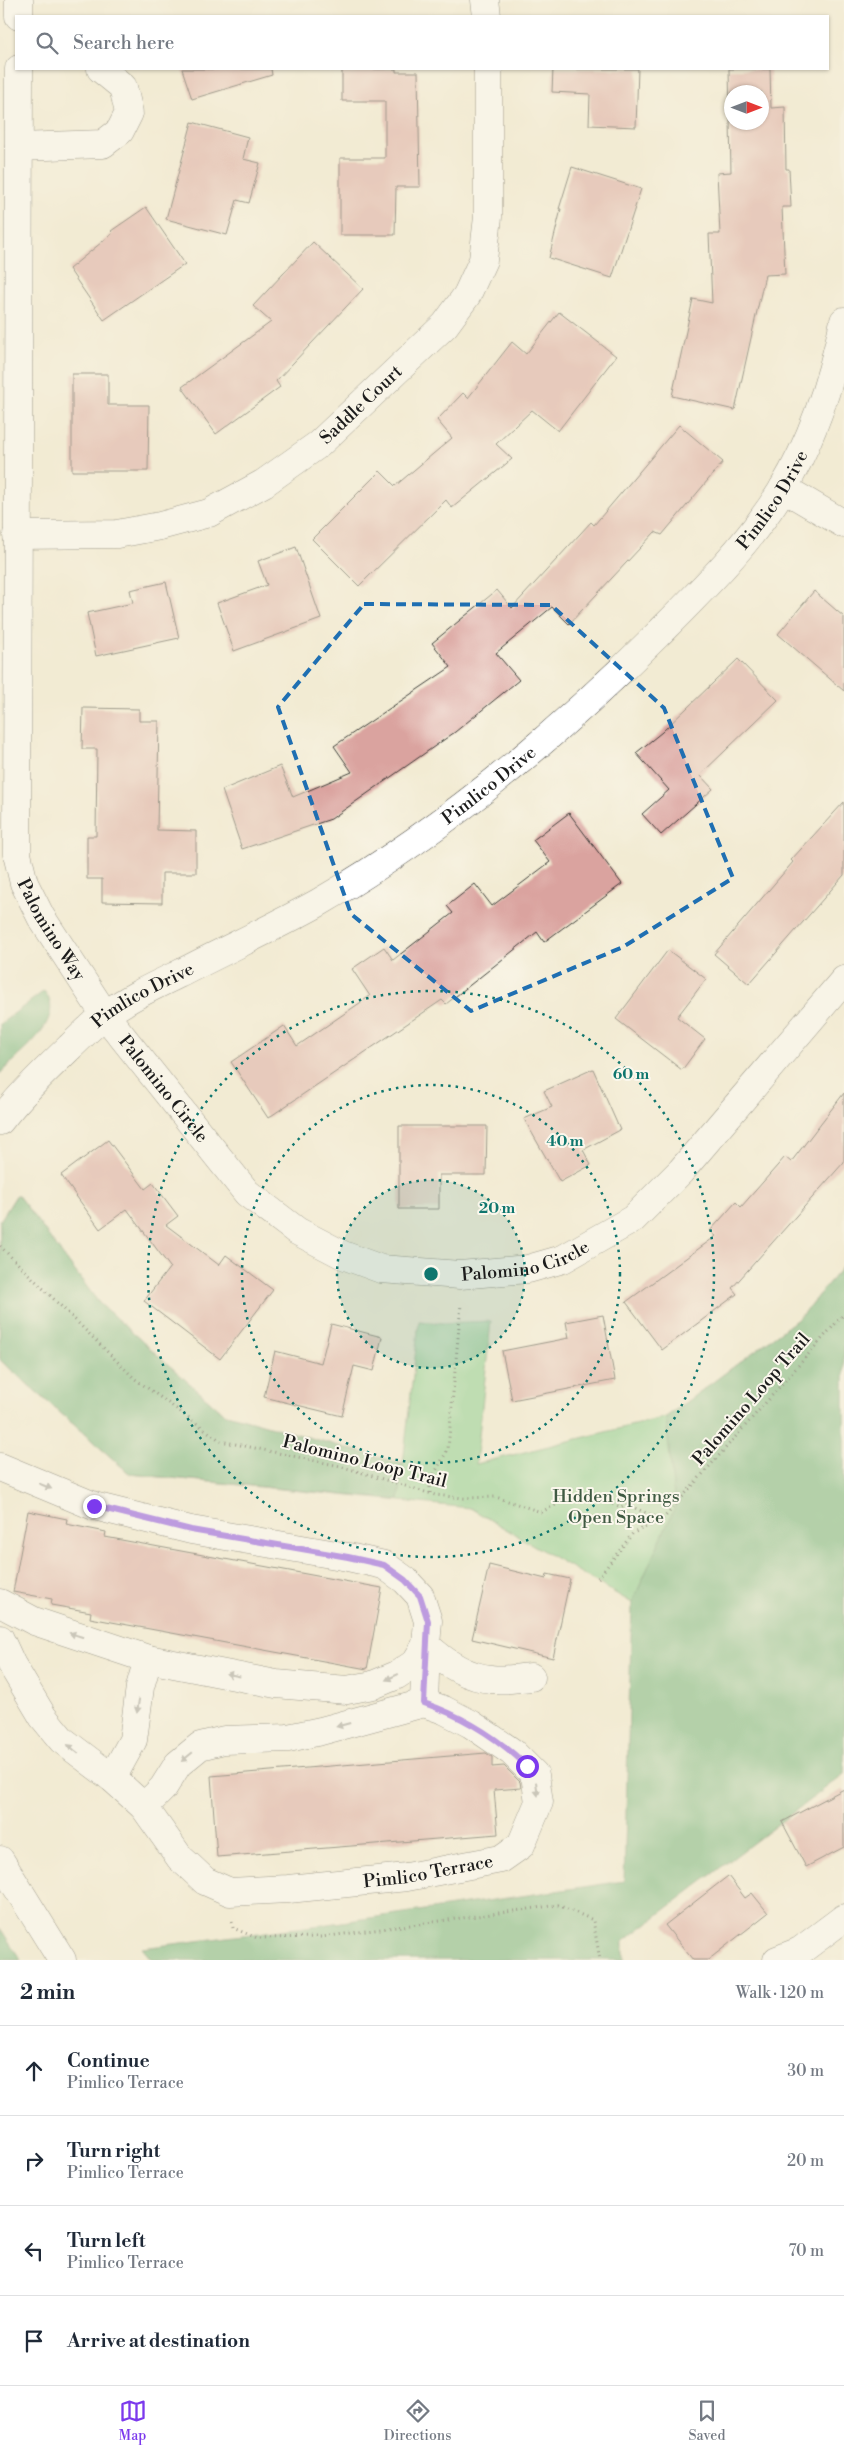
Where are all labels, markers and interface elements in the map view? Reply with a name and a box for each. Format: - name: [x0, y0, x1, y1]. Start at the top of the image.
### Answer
- search box: [15, 15, 829, 70]
- icon: search: [33, 29, 61, 57]
- text: Search here: [73, 31, 174, 55]
- north arrow: [724, 85, 769, 130]
- street label: Saddle Court: [315, 360, 408, 449]
- street label: Pimlico Drive: [732, 447, 813, 555]
- street label: Pimlico Drive: [437, 741, 541, 830]
- street label: Palomino Way: [12, 875, 91, 986]
- street label: Pimlico Drive: [87, 957, 198, 1033]
- street label: Palomino Circle: [113, 1030, 213, 1147]
- text: 60 m: [613, 1065, 650, 1084]
- text: 40 m: [546, 1132, 584, 1151]
- text: 20 m: [479, 1199, 516, 1218]
- street label: Palomino Circle: [460, 1236, 593, 1287]
- centre of rings: [422, 1265, 440, 1283]
- street label: Palomino Loop Trail: [687, 1328, 816, 1470]
- street label: Palomino Loop Trail: [280, 1430, 450, 1493]
- one-way arrow: [38, 1482, 52, 1490]
- park label: Hidden Springs Open Space: [552, 1485, 680, 1529]
- route end: [83, 1495, 106, 1518]
- one-way arrow: [68, 1630, 83, 1638]
- one-way arrow: [225, 1671, 241, 1679]
- one-way arrow: [385, 1673, 399, 1681]
- one-way arrow: [133, 1699, 141, 1715]
- one-way arrow: [336, 1721, 351, 1729]
- one-way arrow: [67, 1744, 79, 1755]
- one-way arrow: [181, 1751, 193, 1762]
- route start: [516, 1755, 539, 1778]
- one-way arrow: [533, 1781, 541, 1797]
- street label: Pimlico Terrace: [362, 1850, 495, 1893]
- text: 2 min: [20, 1980, 75, 2006]
- text: Walk · 120 m: [736, 1983, 824, 2003]
- text: Continue: [67, 2049, 150, 2073]
- icon: ahead: [20, 2057, 48, 2085]
- text: 30 m: [787, 2061, 824, 2081]
- text: Pimlico Terrace: [67, 2073, 184, 2093]
- text: Turn right: [67, 2139, 160, 2163]
- icon: right: [20, 2147, 48, 2175]
- text: 20 m: [787, 2151, 824, 2171]
- text: Pimlico Terrace: [67, 2163, 184, 2183]
- text: Turn left: [67, 2229, 146, 2253]
- icon: left: [20, 2237, 48, 2265]
- text: 70 m: [788, 2241, 824, 2261]
- text: Pimlico Terrace: [67, 2253, 184, 2273]
- icon: arrive: [20, 2327, 48, 2355]
- text: Arrive at destination: [67, 2329, 250, 2353]
- tab: Map: [119, 2397, 147, 2445]
- tab: Directions: [384, 2397, 451, 2445]
- tab: Saved: [689, 2397, 725, 2445]

